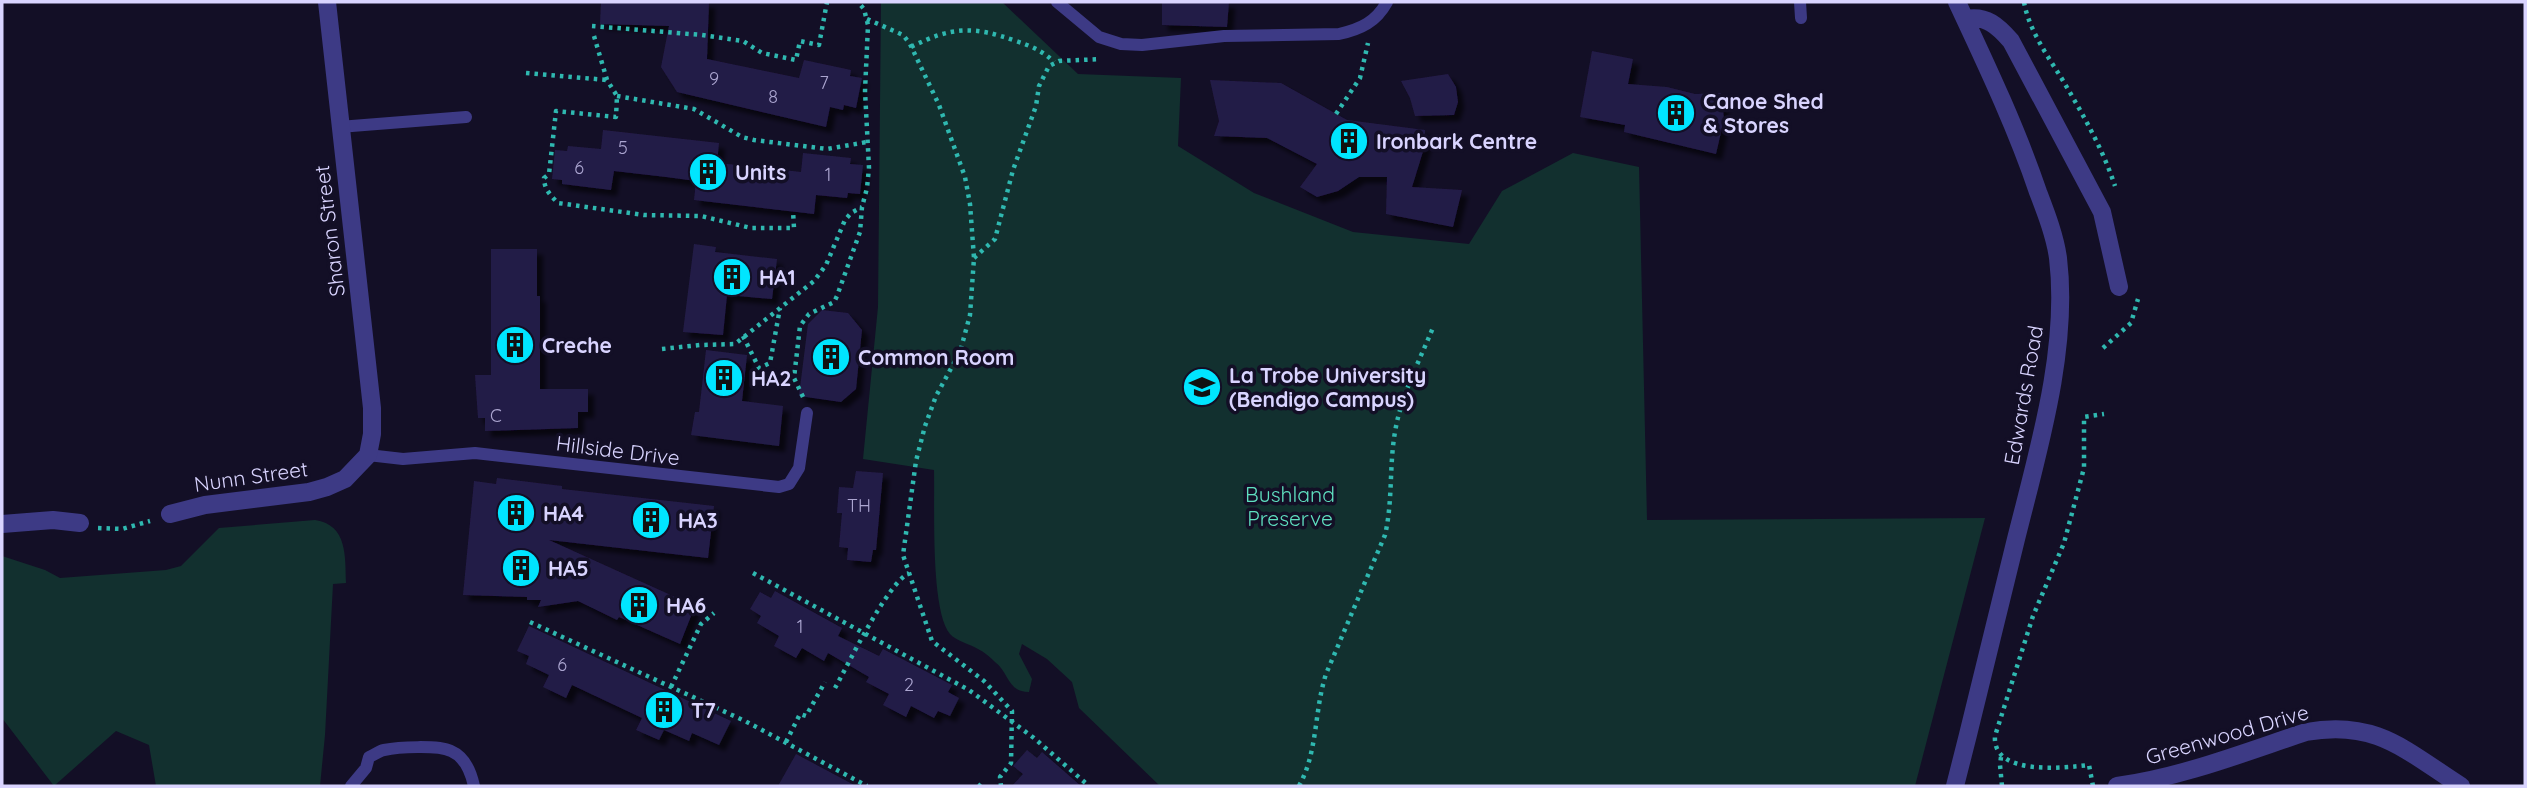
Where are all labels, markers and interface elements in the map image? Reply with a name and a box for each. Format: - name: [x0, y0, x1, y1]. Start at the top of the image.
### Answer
- house number: 9: [709, 67, 719, 90]
- house number: 7: [819, 71, 829, 94]
- house number: 8: [768, 85, 778, 108]
- place label: Canoe Shed & Stores: [1703, 88, 1824, 138]
- building icon: Canoe Shed & Stores: [1655, 92, 1697, 134]
- building icon: Ironbark Centre: [1328, 120, 1370, 162]
- place label: Ironbark Centre: [1376, 128, 1537, 154]
- house number: 5: [618, 136, 628, 159]
- building icon: Units: [687, 151, 729, 193]
- house number: 6: [574, 156, 584, 179]
- place label: Units: [735, 159, 786, 185]
- house number: 1: [825, 163, 831, 186]
- street label: Sharon Street: [308, 164, 350, 298]
- building icon: HA1: [711, 256, 753, 298]
- place label: HA1: [759, 264, 796, 290]
- street label: Edwards Road: [1998, 323, 2048, 467]
- building icon: Creche: [494, 324, 536, 366]
- place label: Creche: [542, 332, 612, 358]
- building icon: Common Room: [810, 336, 852, 378]
- place label: Common Room: [858, 344, 1014, 370]
- building icon: HA2: [703, 357, 745, 399]
- place label: La Trobe University (Bendigo Campus): [1229, 362, 1426, 412]
- place label: HA2: [751, 365, 791, 391]
- school or university icon: La Trobe University (Bendigo Campus): [1181, 366, 1223, 408]
- house number: C: [490, 404, 502, 427]
- street label: Hillside Drive: [555, 430, 681, 470]
- street label: Nunn Street: [192, 455, 310, 497]
- park label: Bushland Preserve: [1245, 481, 1335, 531]
- building icon: HA4: [495, 492, 537, 534]
- house number: TH: [847, 494, 871, 517]
- building icon: HA3: [630, 499, 672, 541]
- place label: HA4: [543, 500, 584, 526]
- place label: HA3: [678, 507, 718, 533]
- building icon: HA5: [500, 547, 542, 589]
- place label: HA5: [548, 555, 589, 581]
- building icon: HA6: [618, 584, 660, 626]
- place label: HA6: [666, 592, 706, 618]
- house number: 1: [797, 615, 803, 638]
- house number: 6: [557, 653, 567, 676]
- house number: 2: [904, 673, 914, 696]
- building icon: T7: [643, 689, 685, 731]
- place label: T7: [691, 697, 716, 723]
- street label: Greenwood Drive: [2143, 698, 2311, 770]

